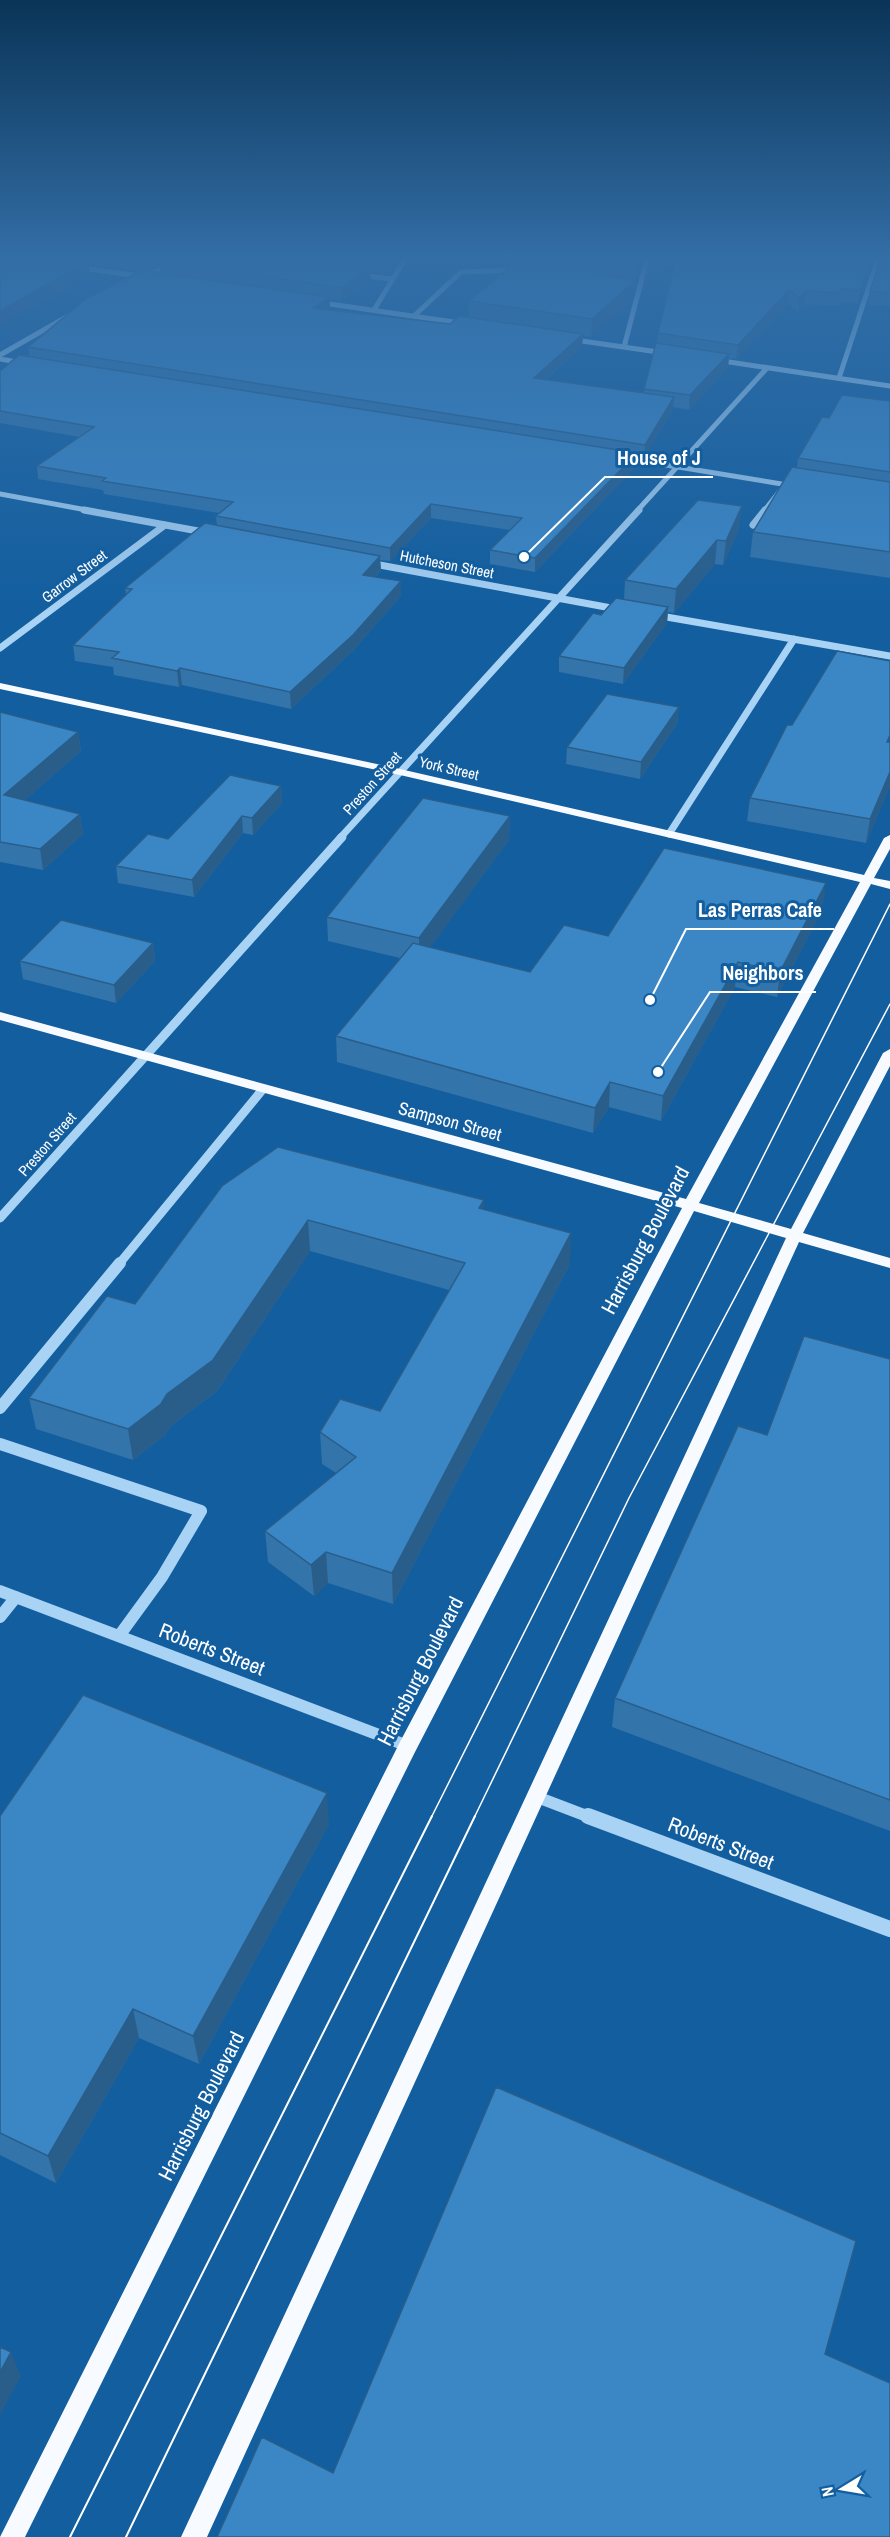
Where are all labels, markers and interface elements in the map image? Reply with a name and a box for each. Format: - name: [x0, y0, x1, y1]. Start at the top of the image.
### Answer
- callout: House of J: [605, 439, 713, 477]
- text: House of J: [617, 444, 701, 471]
- street label: Garrow Street: [37, 544, 111, 607]
- street label: Hutcheson Street: [398, 545, 496, 583]
- street label: Preston Street: [338, 746, 406, 819]
- street label: York Street: [417, 751, 481, 785]
- callout: Las Perras Cafe: [686, 891, 834, 929]
- text: Las Perras Cafe: [698, 896, 822, 923]
- callout: Neighbors: [710, 954, 816, 992]
- text: Neighbors: [722, 959, 804, 986]
- street label: Sampson Street: [396, 1095, 504, 1147]
- street label: Preston Street: [13, 1107, 81, 1181]
- street label: Harrisburg Boulevard: [594, 1161, 696, 1319]
- street label: Harrisburg Boulevard: [370, 1592, 470, 1750]
- street label: Roberts Street: [155, 1616, 269, 1683]
- street label: Roberts Street: [664, 1810, 778, 1877]
- street label: Harrisburg Boulevard: [151, 2027, 251, 2185]
- north arrow: [812, 2459, 872, 2519]
- text: N: [816, 2485, 839, 2499]

